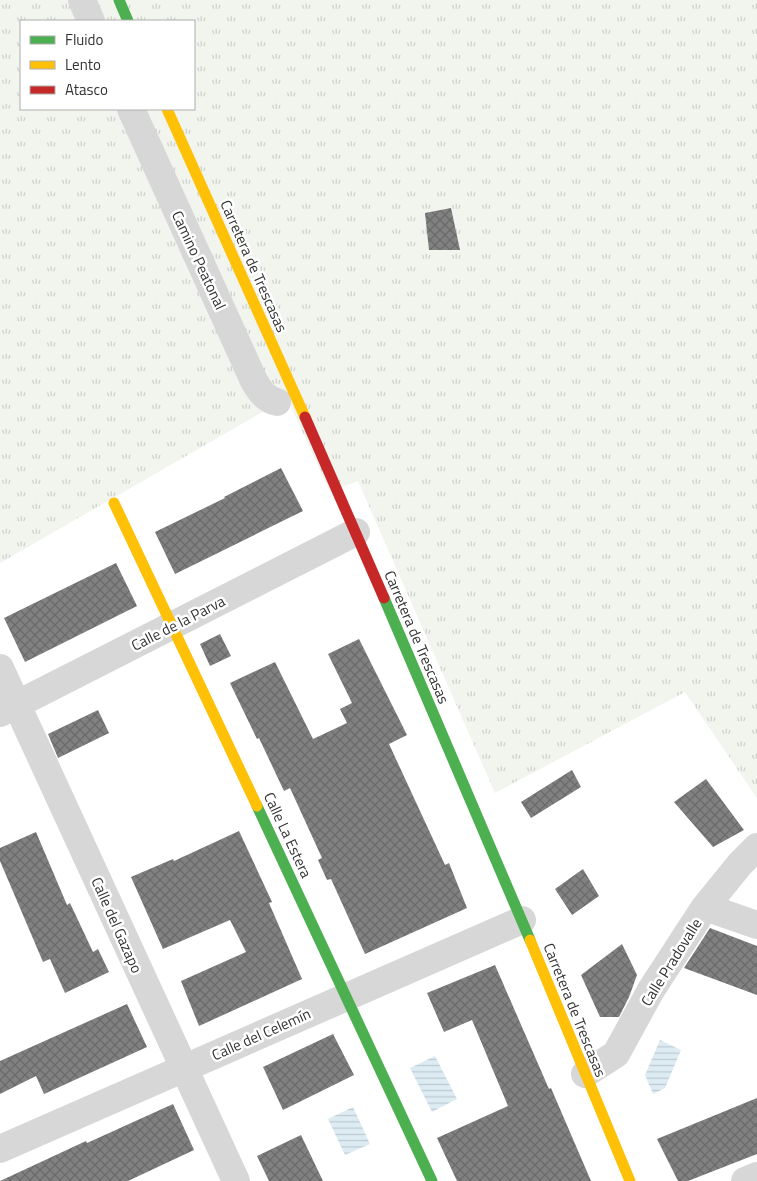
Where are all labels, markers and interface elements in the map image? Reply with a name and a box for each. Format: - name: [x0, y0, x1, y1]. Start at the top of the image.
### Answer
- legend: [20, 20, 195, 110]
- text: Fluido: [65, 28, 104, 51]
- text: Lento: [65, 53, 101, 76]
- text: Atasco: [65, 78, 108, 101]
- street label: Carretera de Trescasas: [214, 196, 294, 336]
- street label: Camino Peatonal: [166, 207, 232, 313]
- street label: Carretera de Trescasas: [379, 567, 455, 707]
- street label: Calle de la Parva: [127, 589, 229, 657]
- street label: Calle La Estera: [258, 788, 318, 882]
- street label: Calle del Gazapo: [86, 873, 148, 977]
- street label: Calle Pradovalle: [635, 914, 707, 1010]
- street label: Carretera de Trescasas: [538, 939, 612, 1081]
- street label: Calle del Celemín: [208, 1002, 314, 1066]

